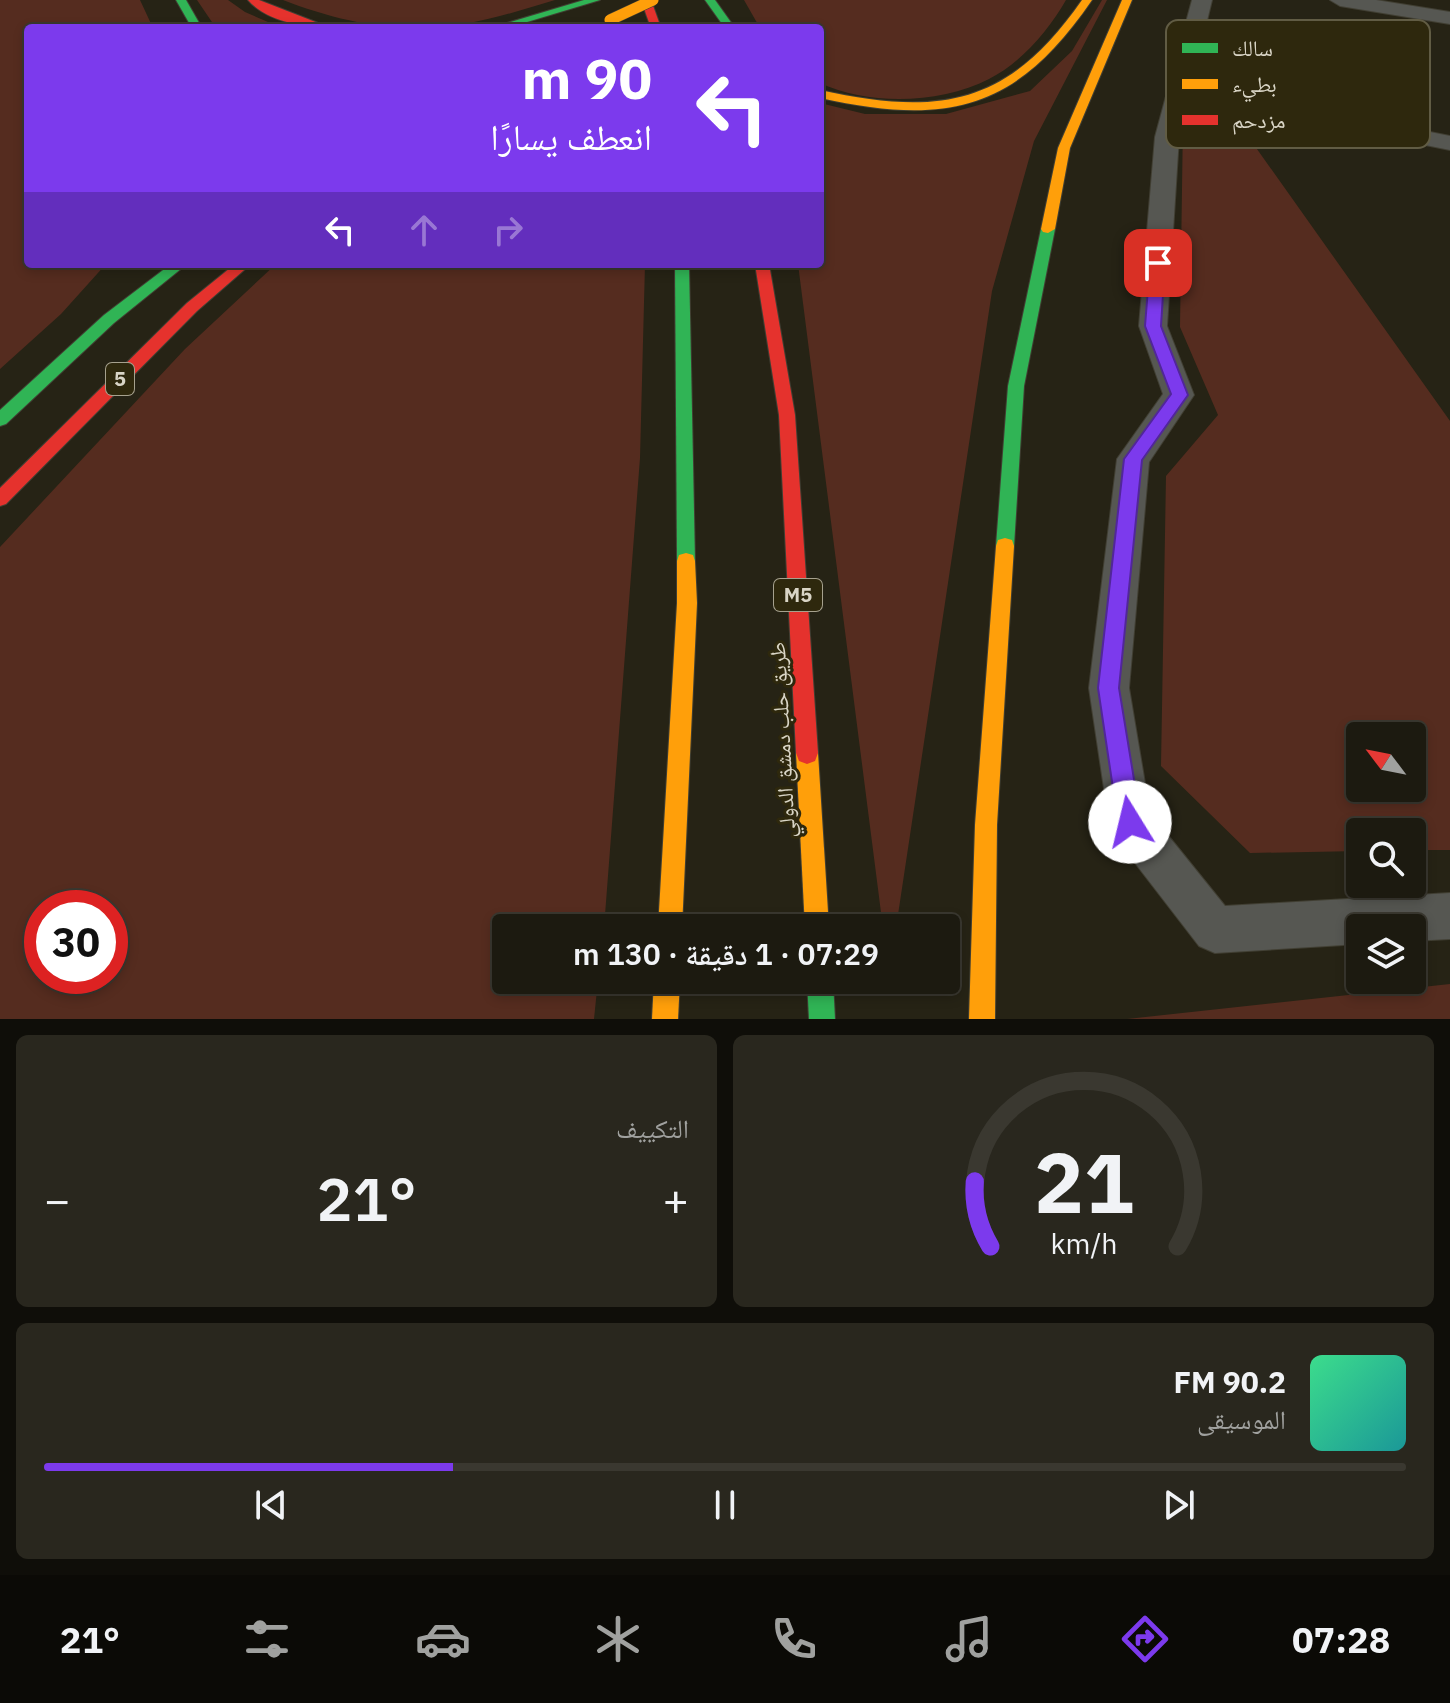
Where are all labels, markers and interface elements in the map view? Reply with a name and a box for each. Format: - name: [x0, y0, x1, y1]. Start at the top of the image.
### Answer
- legend: [1166, 20, 1430, 148]
- text: سالك: [1232, 33, 1273, 62]
- text: 90 m: [522, 42, 652, 114]
- icon: left: [680, 56, 784, 160]
- text: بطيء: [1232, 69, 1277, 102]
- text: مزدحم: [1232, 105, 1286, 135]
- text: انعطف يسارًا: [490, 113, 652, 160]
- icon: left: [318, 208, 362, 252]
- icon: ahead: [402, 208, 446, 252]
- icon: right: [486, 208, 530, 252]
- pin: [1124, 229, 1192, 297]
- icon: arrive: [1136, 241, 1180, 285]
- road number: 5: [106, 363, 134, 395]
- road number: M5: [774, 579, 822, 611]
- street label: طريق حلب دمشق الدولي: [762, 641, 805, 839]
- north arrow: [1346, 722, 1426, 802]
- map controls: [1346, 722, 1426, 994]
- position arrow: [1088, 780, 1172, 864]
- button: search: [1346, 818, 1426, 898]
- speed limit sign: 30: [24, 890, 128, 994]
- button: layers: [1346, 914, 1426, 994]
- text: 07:29 · 1 دقيقة · 130 m: [573, 934, 879, 973]
- text: التكييف: [616, 1111, 689, 1145]
- text: 21: [1034, 1128, 1133, 1236]
- text: 21°: [316, 1159, 417, 1238]
- text: −: [44, 1171, 70, 1228]
- text: +: [663, 1171, 689, 1228]
- text: km/h: [1050, 1225, 1117, 1262]
- text: 90.2 FM: [1173, 1362, 1286, 1401]
- text: الموسيقى: [1197, 1402, 1286, 1436]
- icon: previous: [249, 1483, 293, 1527]
- icon: pause: [703, 1483, 747, 1527]
- icon: next: [1157, 1483, 1201, 1527]
- icon: filters: [239, 1611, 295, 1667]
- icon: car: [415, 1611, 471, 1667]
- icon: climate: [590, 1611, 646, 1667]
- icon: phone: [766, 1611, 822, 1667]
- icon: music: [941, 1611, 997, 1667]
- icon: directions: [1117, 1611, 1173, 1667]
- text: 21°: [60, 1616, 120, 1663]
- text: 07:28: [1292, 1616, 1390, 1663]

